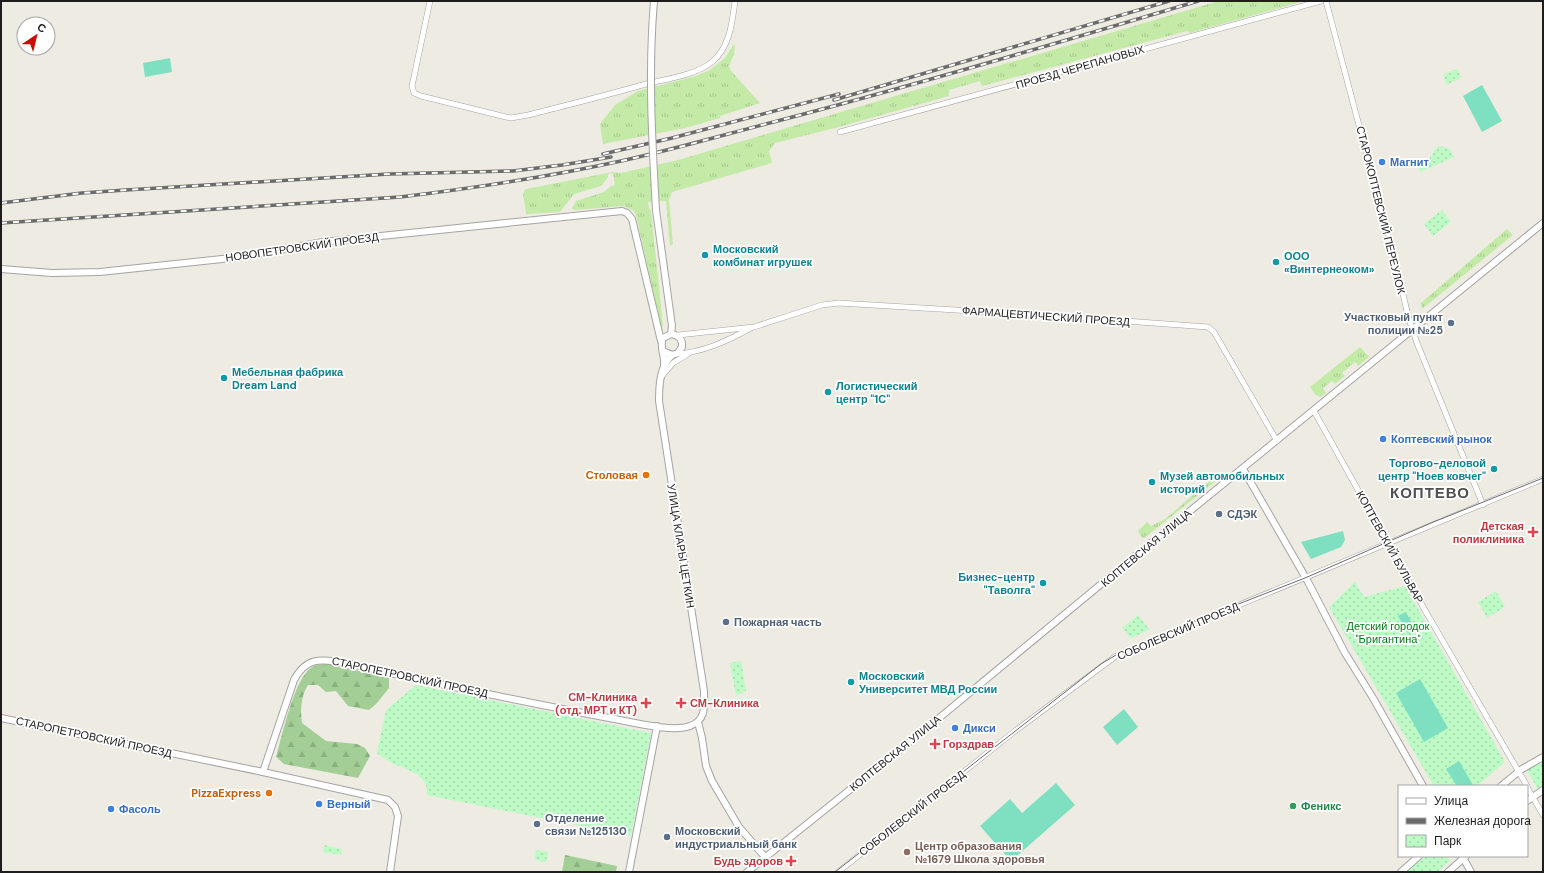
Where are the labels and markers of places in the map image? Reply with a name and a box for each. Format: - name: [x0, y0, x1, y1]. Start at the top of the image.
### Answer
- place label: Магнит: [1390, 155, 1429, 169]
- marker: Магнит: [1377, 157, 1387, 167]
- place label: Московский комбинат игрушек: [713, 242, 813, 269]
- place label: ООО «Винтернеоком»: [1284, 249, 1375, 276]
- marker: Московский комбинат игрушек: [700, 250, 710, 260]
- marker: ООО «Винтернеоком»: [1271, 257, 1281, 267]
- place label: Участковый пункт полиции №25: [1344, 310, 1444, 337]
- marker: Участковый пункт полиции №25: [1446, 318, 1456, 328]
- place label: Мебельная фабрика Dream Land: [232, 365, 344, 392]
- marker: Мебельная фабрика Dream Land: [219, 373, 229, 383]
- place label: Логистический центр "1С": [836, 379, 918, 406]
- marker: Логистический центр "1С": [823, 387, 833, 397]
- place label: Коптевский рынок: [1391, 432, 1492, 446]
- marker: Коптевский рынок: [1378, 434, 1388, 444]
- place label: Торгово-деловой центр "Ноев ковчег": [1378, 456, 1486, 483]
- marker: Торгово-деловой центр "Ноев ковчег": [1489, 464, 1499, 474]
- place label: Столовая: [586, 468, 638, 482]
- place label: Музей автомобильных историй: [1160, 469, 1286, 496]
- marker: Столовая: [641, 470, 651, 480]
- marker: Музей автомобильных историй: [1147, 477, 1157, 487]
- place label: СДЭК: [1227, 507, 1257, 521]
- marker: СДЭК: [1214, 509, 1224, 519]
- place label: Детская поликлиника: [1453, 519, 1525, 546]
- marker: Детская поликлиника: [1527, 526, 1539, 538]
- place label: Бизнес-центр "Таволга": [958, 570, 1035, 597]
- marker: Бизнес-центр "Таволга": [1038, 578, 1048, 588]
- place label: Пожарная часть: [734, 615, 822, 629]
- marker: Пожарная часть: [721, 617, 731, 627]
- place label: Московский Университет МВД России: [859, 669, 997, 696]
- marker: Московский Университет МВД России: [846, 677, 856, 687]
- place label: СМ-Клиника (отд. МРТ и КТ): [555, 690, 638, 717]
- place label: СМ-Клиника: [690, 696, 760, 710]
- marker: СМ-Клиника (отд. МРТ и КТ): [640, 697, 652, 709]
- marker: СМ-Клиника: [675, 697, 687, 709]
- place label: Дикси: [963, 721, 996, 735]
- marker: Дикси: [950, 723, 960, 733]
- place label: Горздрав: [943, 737, 994, 751]
- marker: Горздрав: [930, 739, 940, 749]
- place label: PizzaExpress: [191, 786, 261, 800]
- marker: PizzaExpress: [264, 788, 274, 798]
- place label: Верный: [327, 797, 371, 811]
- marker: Верный: [314, 799, 324, 809]
- place label: Феникс: [1301, 799, 1341, 813]
- marker: Феникс: [1288, 801, 1298, 811]
- place label: Фасоль: [119, 802, 161, 816]
- marker: Фасоль: [106, 804, 116, 814]
- place label: Отделение связи №125130: [545, 811, 627, 838]
- marker: Отделение связи №125130: [532, 819, 542, 829]
- place label: Московский индустриальный банк: [675, 824, 797, 851]
- marker: Московский индустриальный банк: [662, 832, 672, 842]
- place label: Центр образования №1679 Школа здоровья: [915, 839, 1045, 866]
- marker: Центр образования №1679 Школа здоровья: [902, 847, 912, 857]
- place label: Будь здоров: [714, 854, 783, 868]
- marker: Будь здоров: [786, 856, 796, 866]

